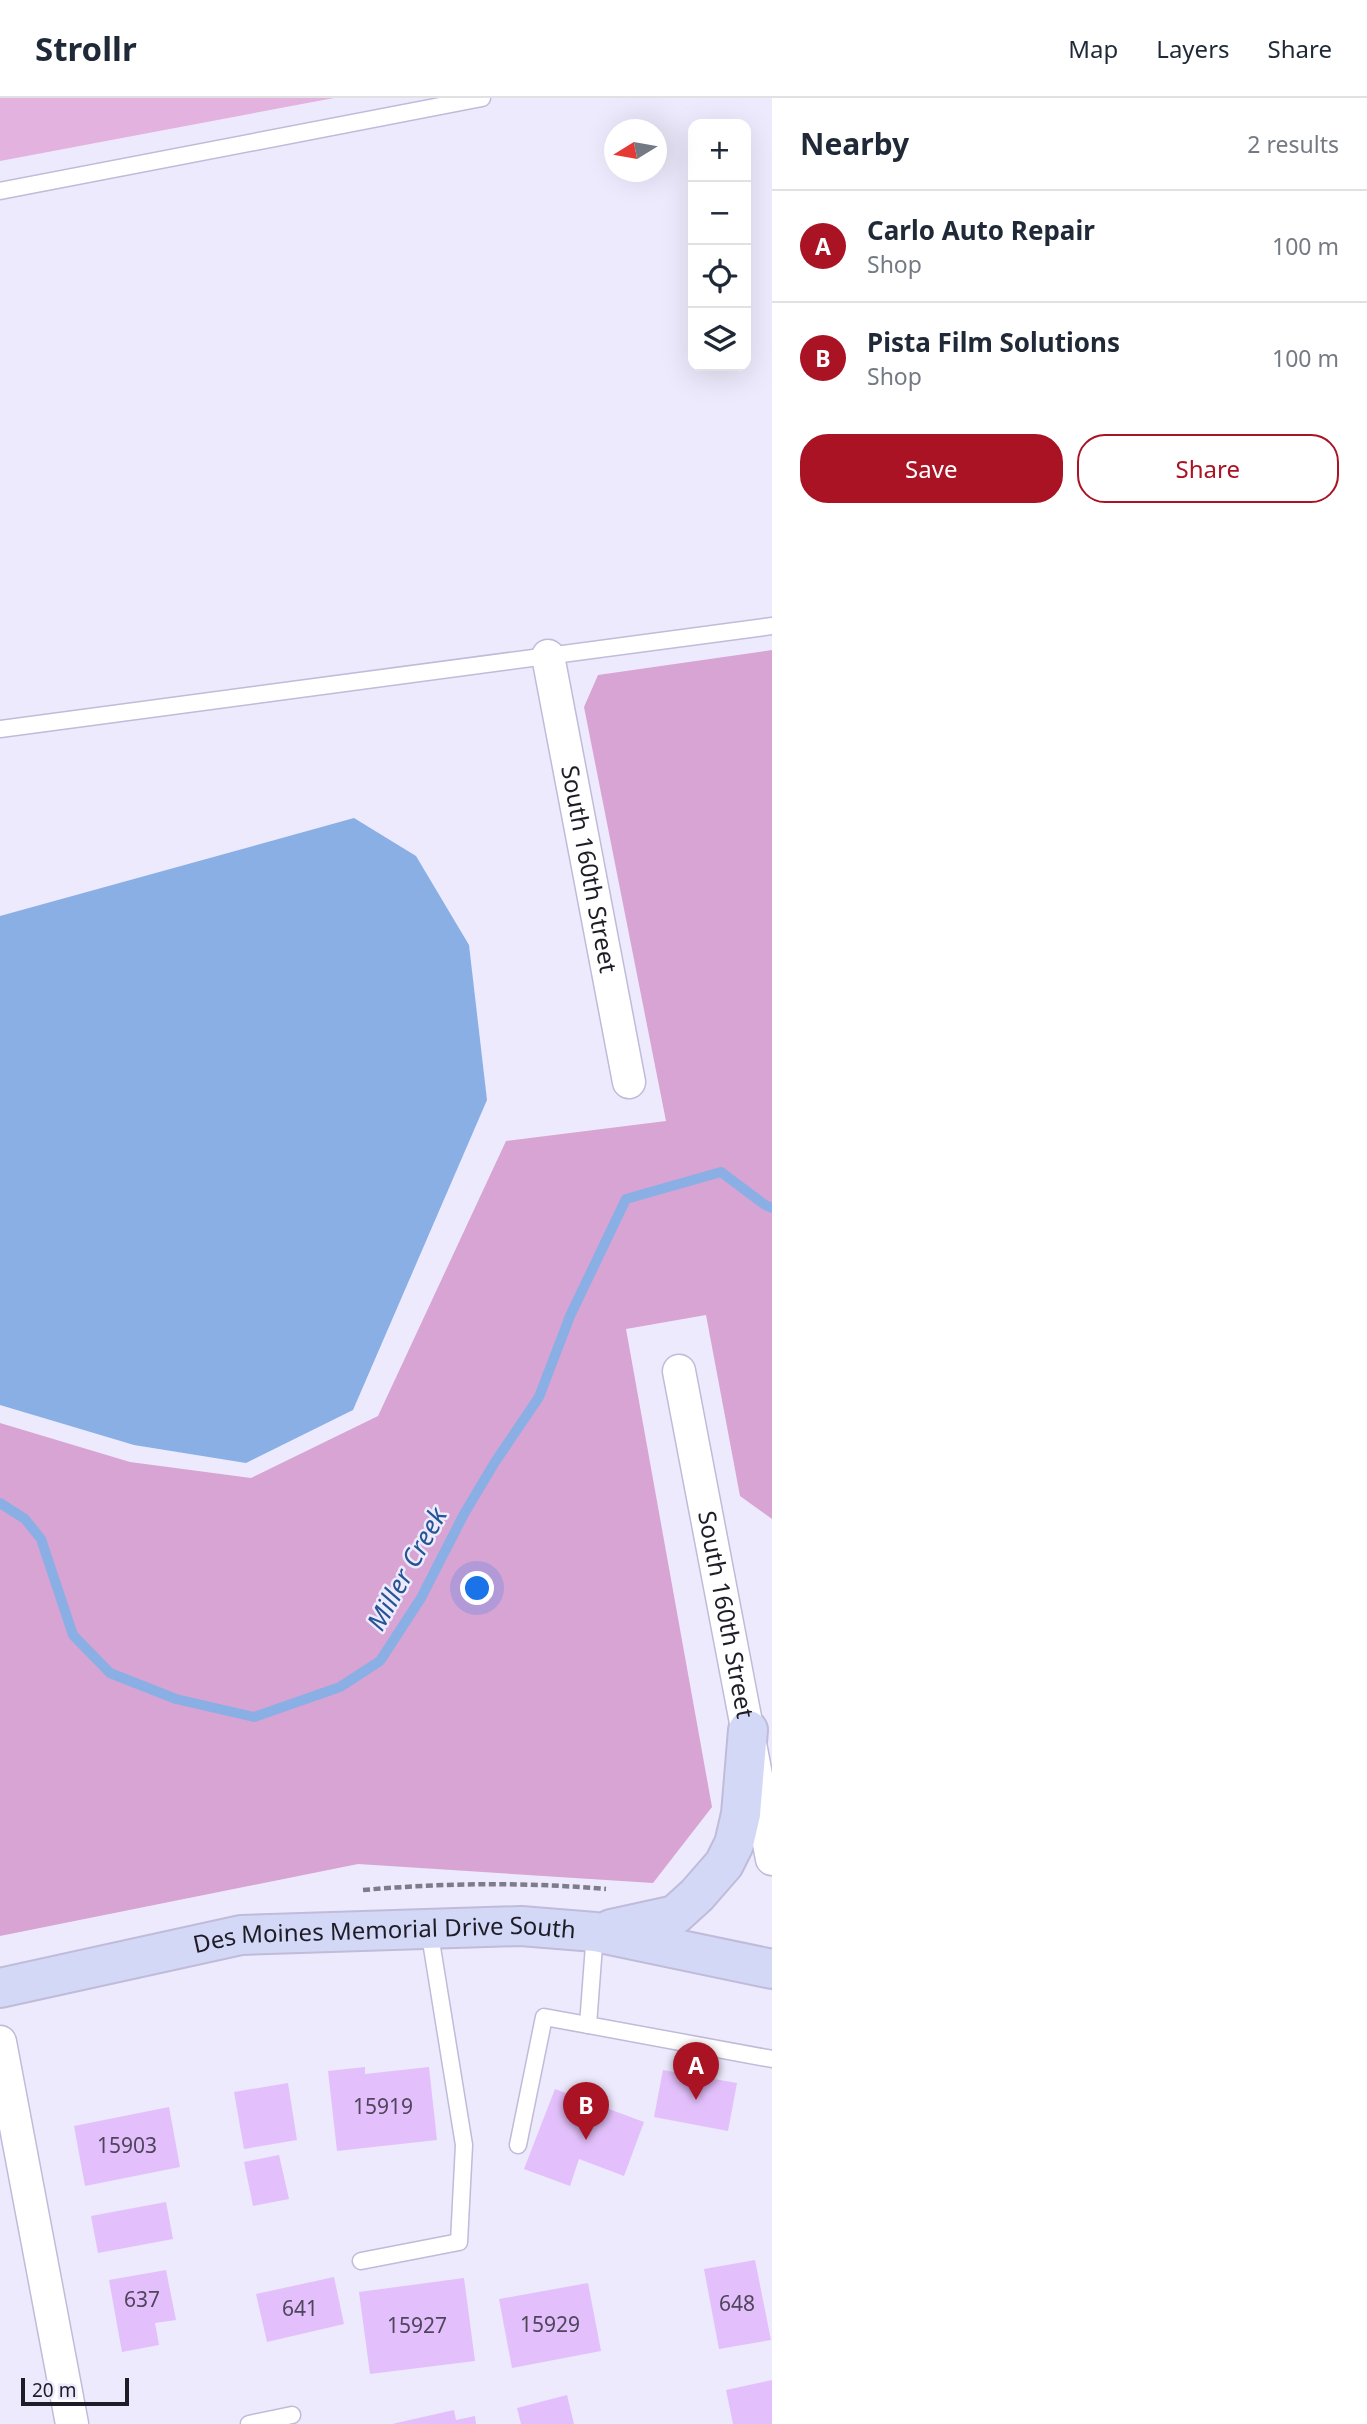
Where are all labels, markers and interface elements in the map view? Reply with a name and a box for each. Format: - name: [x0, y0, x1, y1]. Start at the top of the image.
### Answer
- text: Strollr: [35, 26, 137, 71]
- text: Map: [1068, 32, 1118, 65]
- text: Layers: [1156, 32, 1230, 65]
- text: Share: [1268, 32, 1332, 65]
- north arrow: [604, 119, 667, 182]
- map controls: [688, 119, 751, 371]
- button: +: [688, 119, 751, 182]
- text: Nearby: [800, 123, 909, 164]
- text: 2 results: [1247, 128, 1339, 160]
- button: −: [688, 182, 751, 245]
- text: Carlo Auto Repair: [867, 212, 1095, 248]
- text: A: [815, 230, 831, 262]
- text: 100 m: [1272, 230, 1339, 262]
- button: locate: [688, 245, 751, 308]
- text: Shop: [867, 248, 922, 280]
- button: layers: [688, 308, 751, 371]
- text: Pista Film Solutions: [867, 324, 1120, 360]
- text: B: [815, 342, 831, 374]
- text: 100 m: [1272, 342, 1339, 374]
- text: Shop: [867, 360, 922, 392]
- button: Save: [800, 434, 1063, 503]
- button: Share: [1077, 434, 1339, 503]
- street label: South 160th Street: [554, 762, 626, 976]
- water label: Miller Creek: [357, 1499, 455, 1637]
- street label: South 160th Street: [691, 1508, 763, 1721]
- your location: [460, 1571, 494, 1605]
- street label: Des Moines Memorial Drive South: [190, 1908, 577, 1960]
- pin: A: [673, 2042, 719, 2100]
- pin: B: [563, 2082, 609, 2140]
- house number: 15919: [353, 2092, 413, 2120]
- house number: 15903: [97, 2131, 157, 2159]
- house number: 637: [124, 2285, 160, 2313]
- house number: 648: [719, 2289, 755, 2317]
- house number: 641: [282, 2294, 318, 2322]
- house number: 15929: [520, 2310, 580, 2338]
- house number: 15927: [387, 2311, 447, 2339]
- scale bar: [21, 2375, 130, 2407]
- text: 20 m: [32, 2377, 76, 2403]

